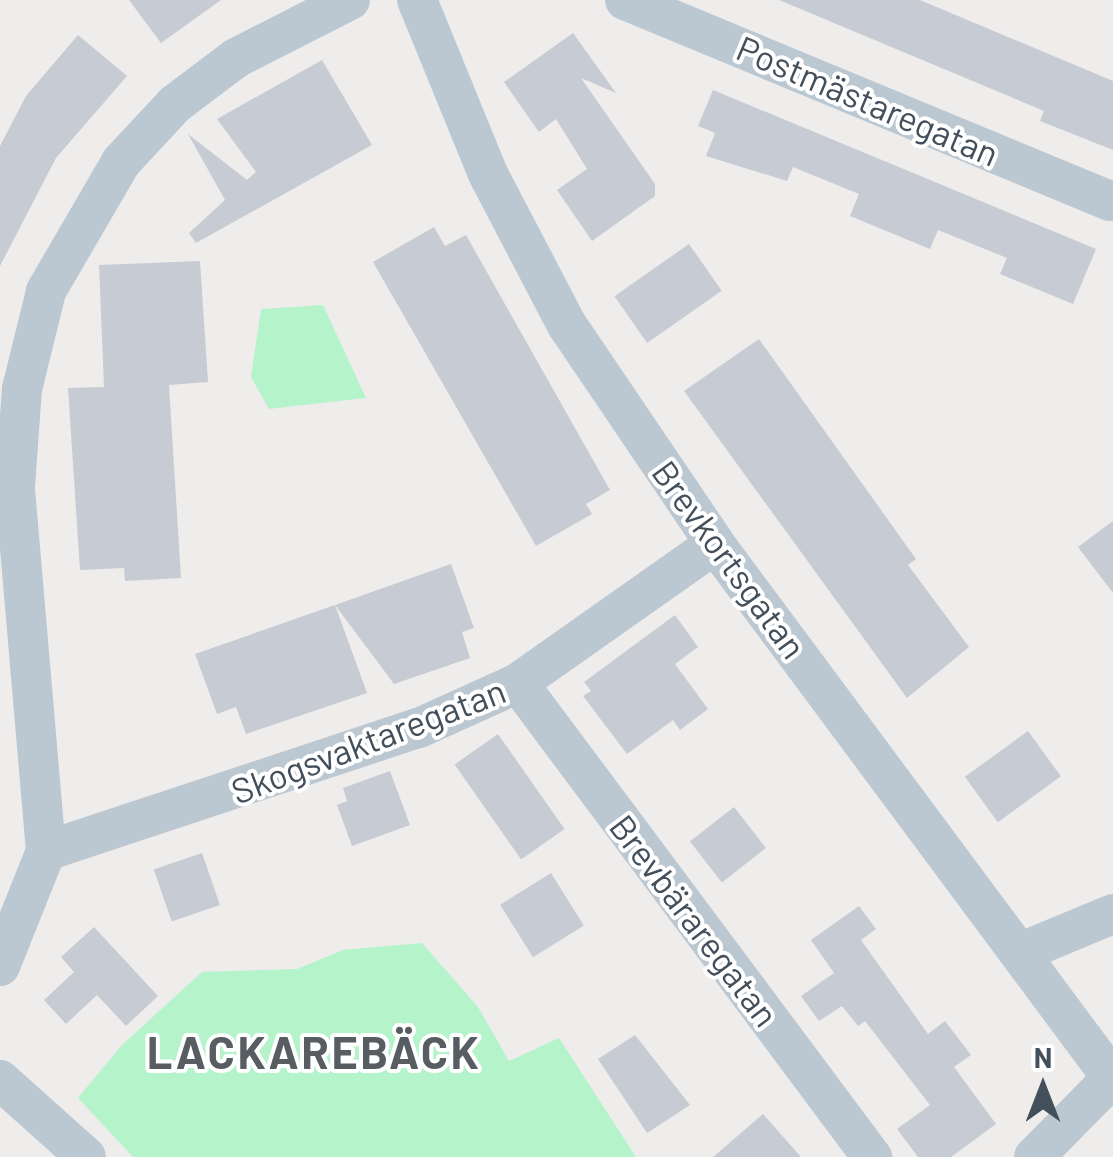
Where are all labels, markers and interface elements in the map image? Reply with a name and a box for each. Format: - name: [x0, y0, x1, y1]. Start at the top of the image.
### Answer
- street label: Postmästaregatan: [731, 26, 1005, 174]
- street label: Brevkortsgatan: [644, 452, 816, 666]
- street label: Skogsvaktaregatan: [225, 668, 511, 812]
- street label: Brevbäraregatan: [602, 806, 788, 1034]
- district label: LACKAREBÄCK: [147, 1025, 481, 1079]
- north arrow: [993, 1037, 1093, 1137]
- text: N: [1034, 1040, 1052, 1074]

